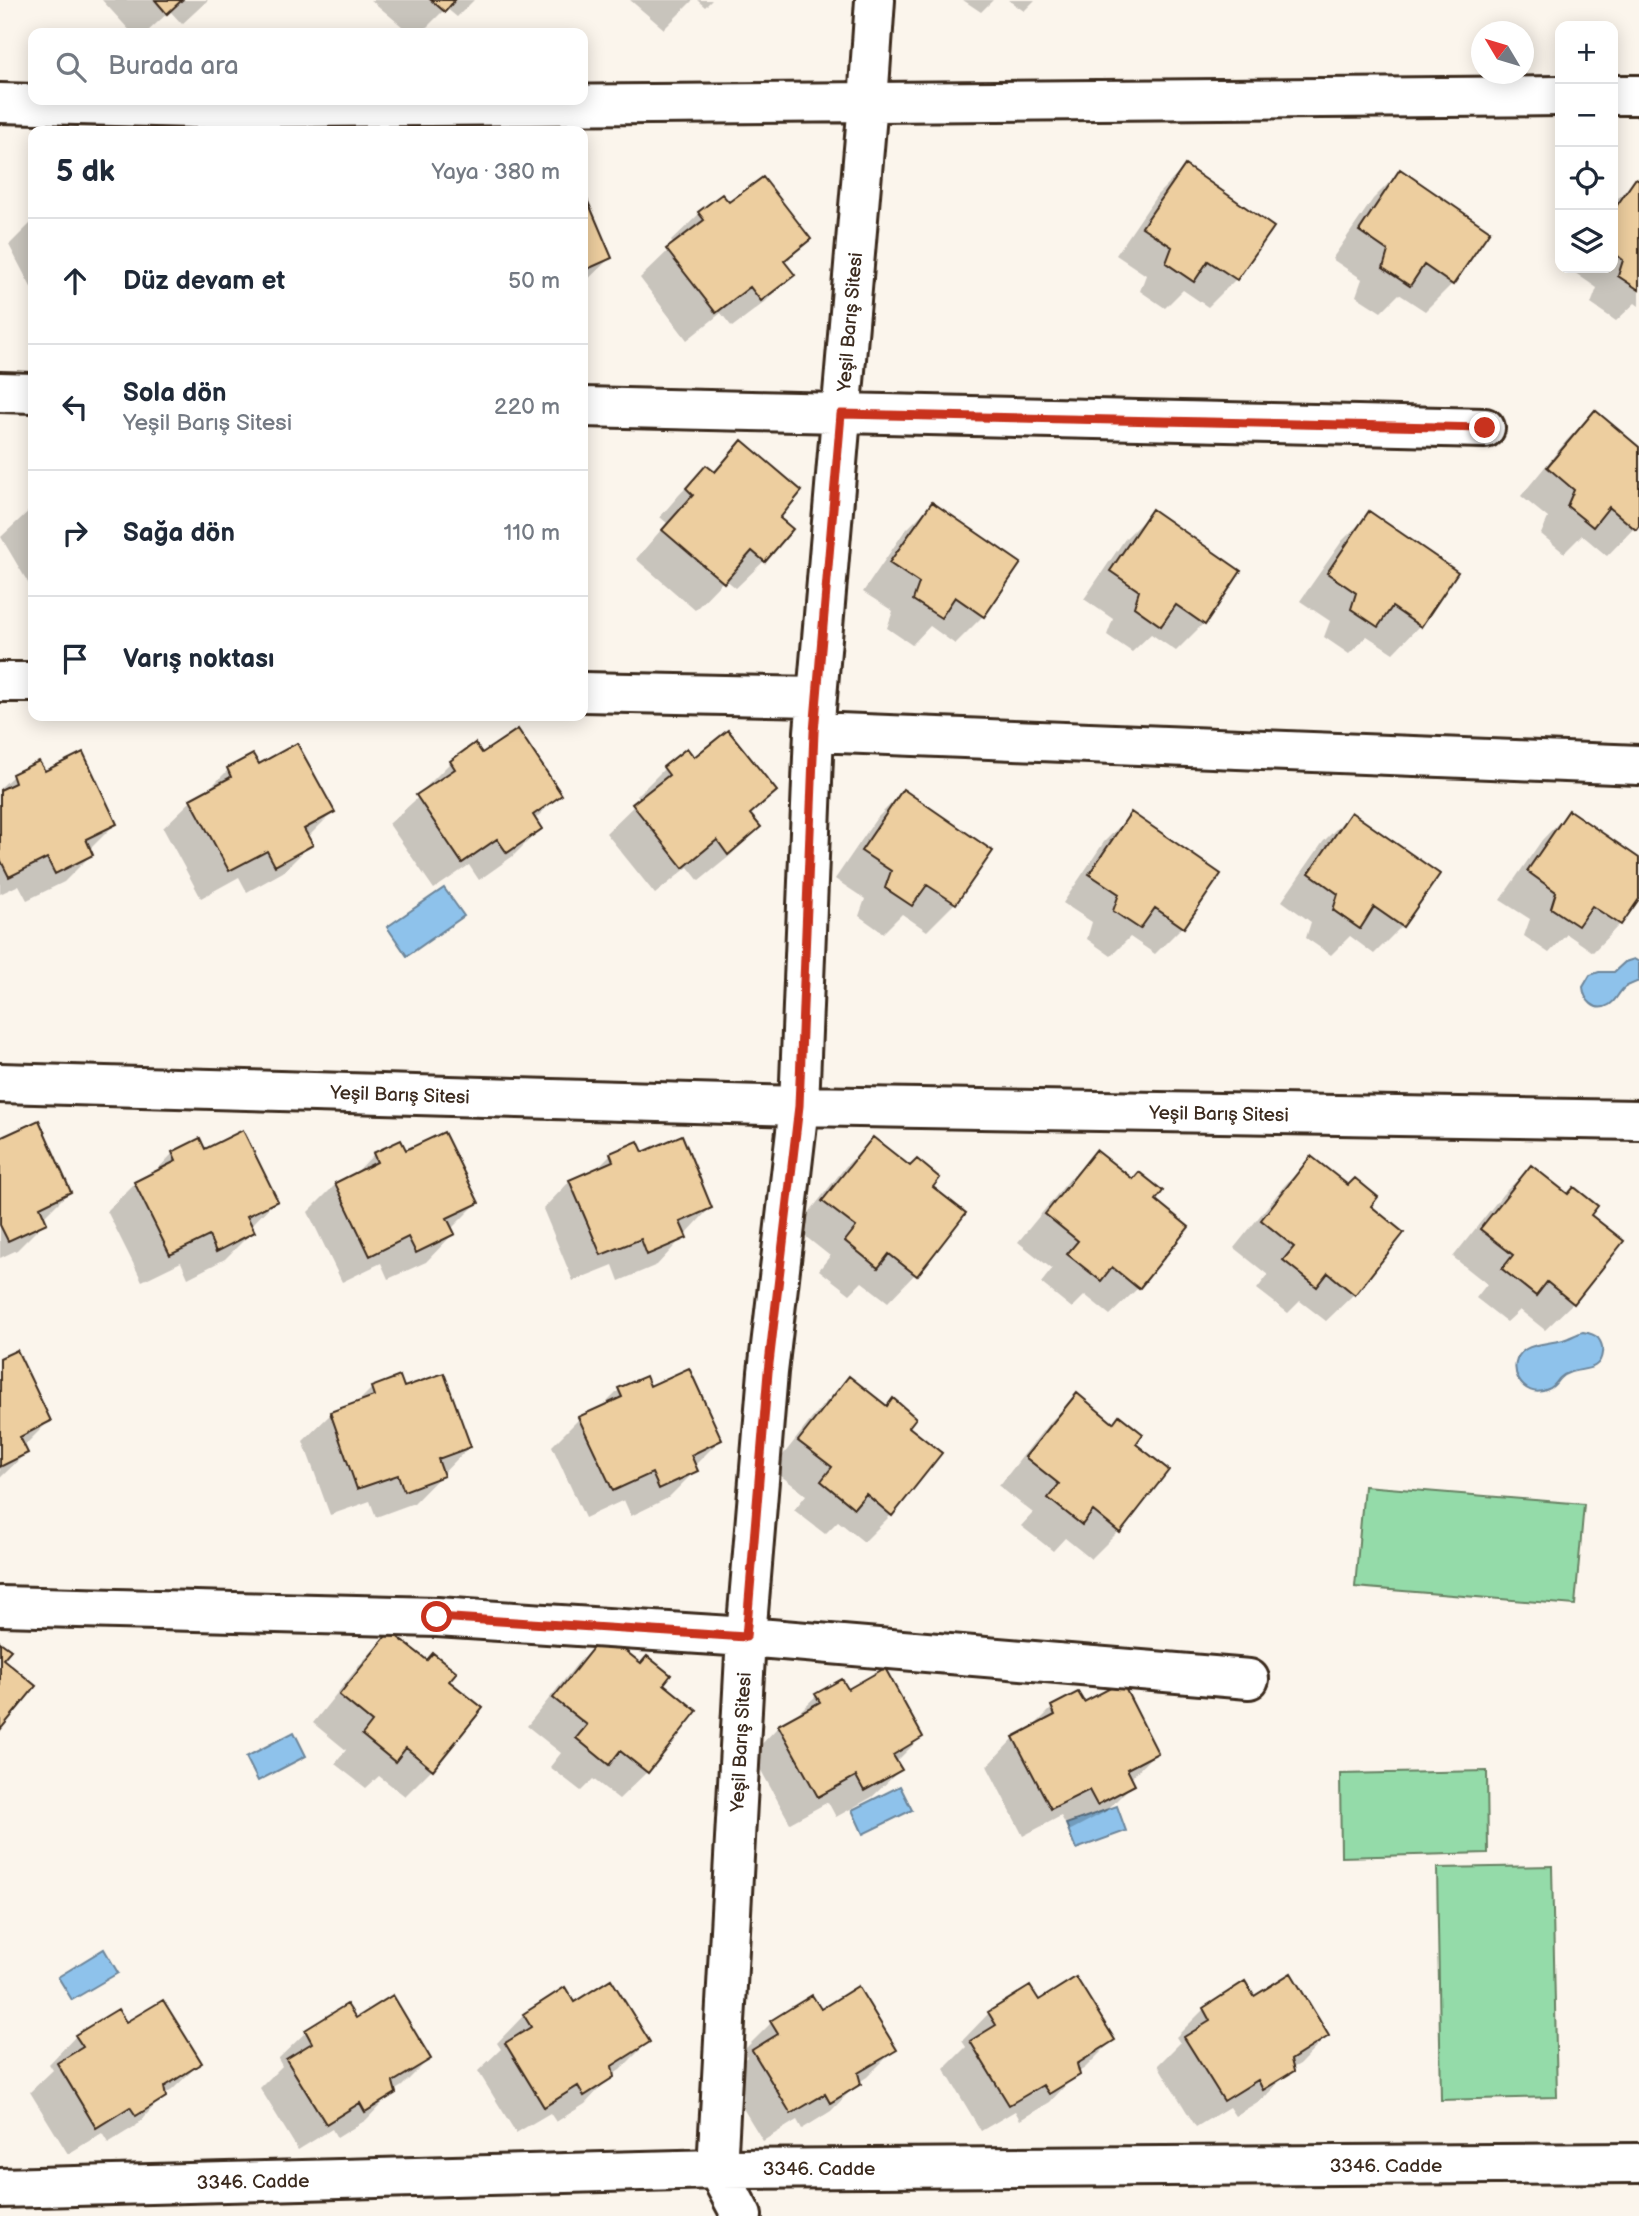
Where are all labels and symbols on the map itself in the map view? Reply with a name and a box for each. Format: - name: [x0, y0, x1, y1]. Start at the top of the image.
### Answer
- north arrow: [1471, 21, 1534, 84]
- street label: Yeşil Barış Sitesi: [833, 252, 868, 394]
- route end: [1469, 412, 1500, 443]
- street label: Yeşil Barış Sitesi: [329, 1082, 470, 1109]
- street label: Yeşil Barış Sitesi: [1148, 1102, 1289, 1127]
- route start: [421, 1601, 452, 1632]
- street label: Yeşil Barış Sitesi: [726, 1672, 757, 1813]
- street label: 3346. Cadde: [1330, 2155, 1442, 2178]
- street label: 3346. Cadde: [763, 2158, 875, 2181]
- street label: 3346. Cadde: [196, 2170, 310, 2195]

